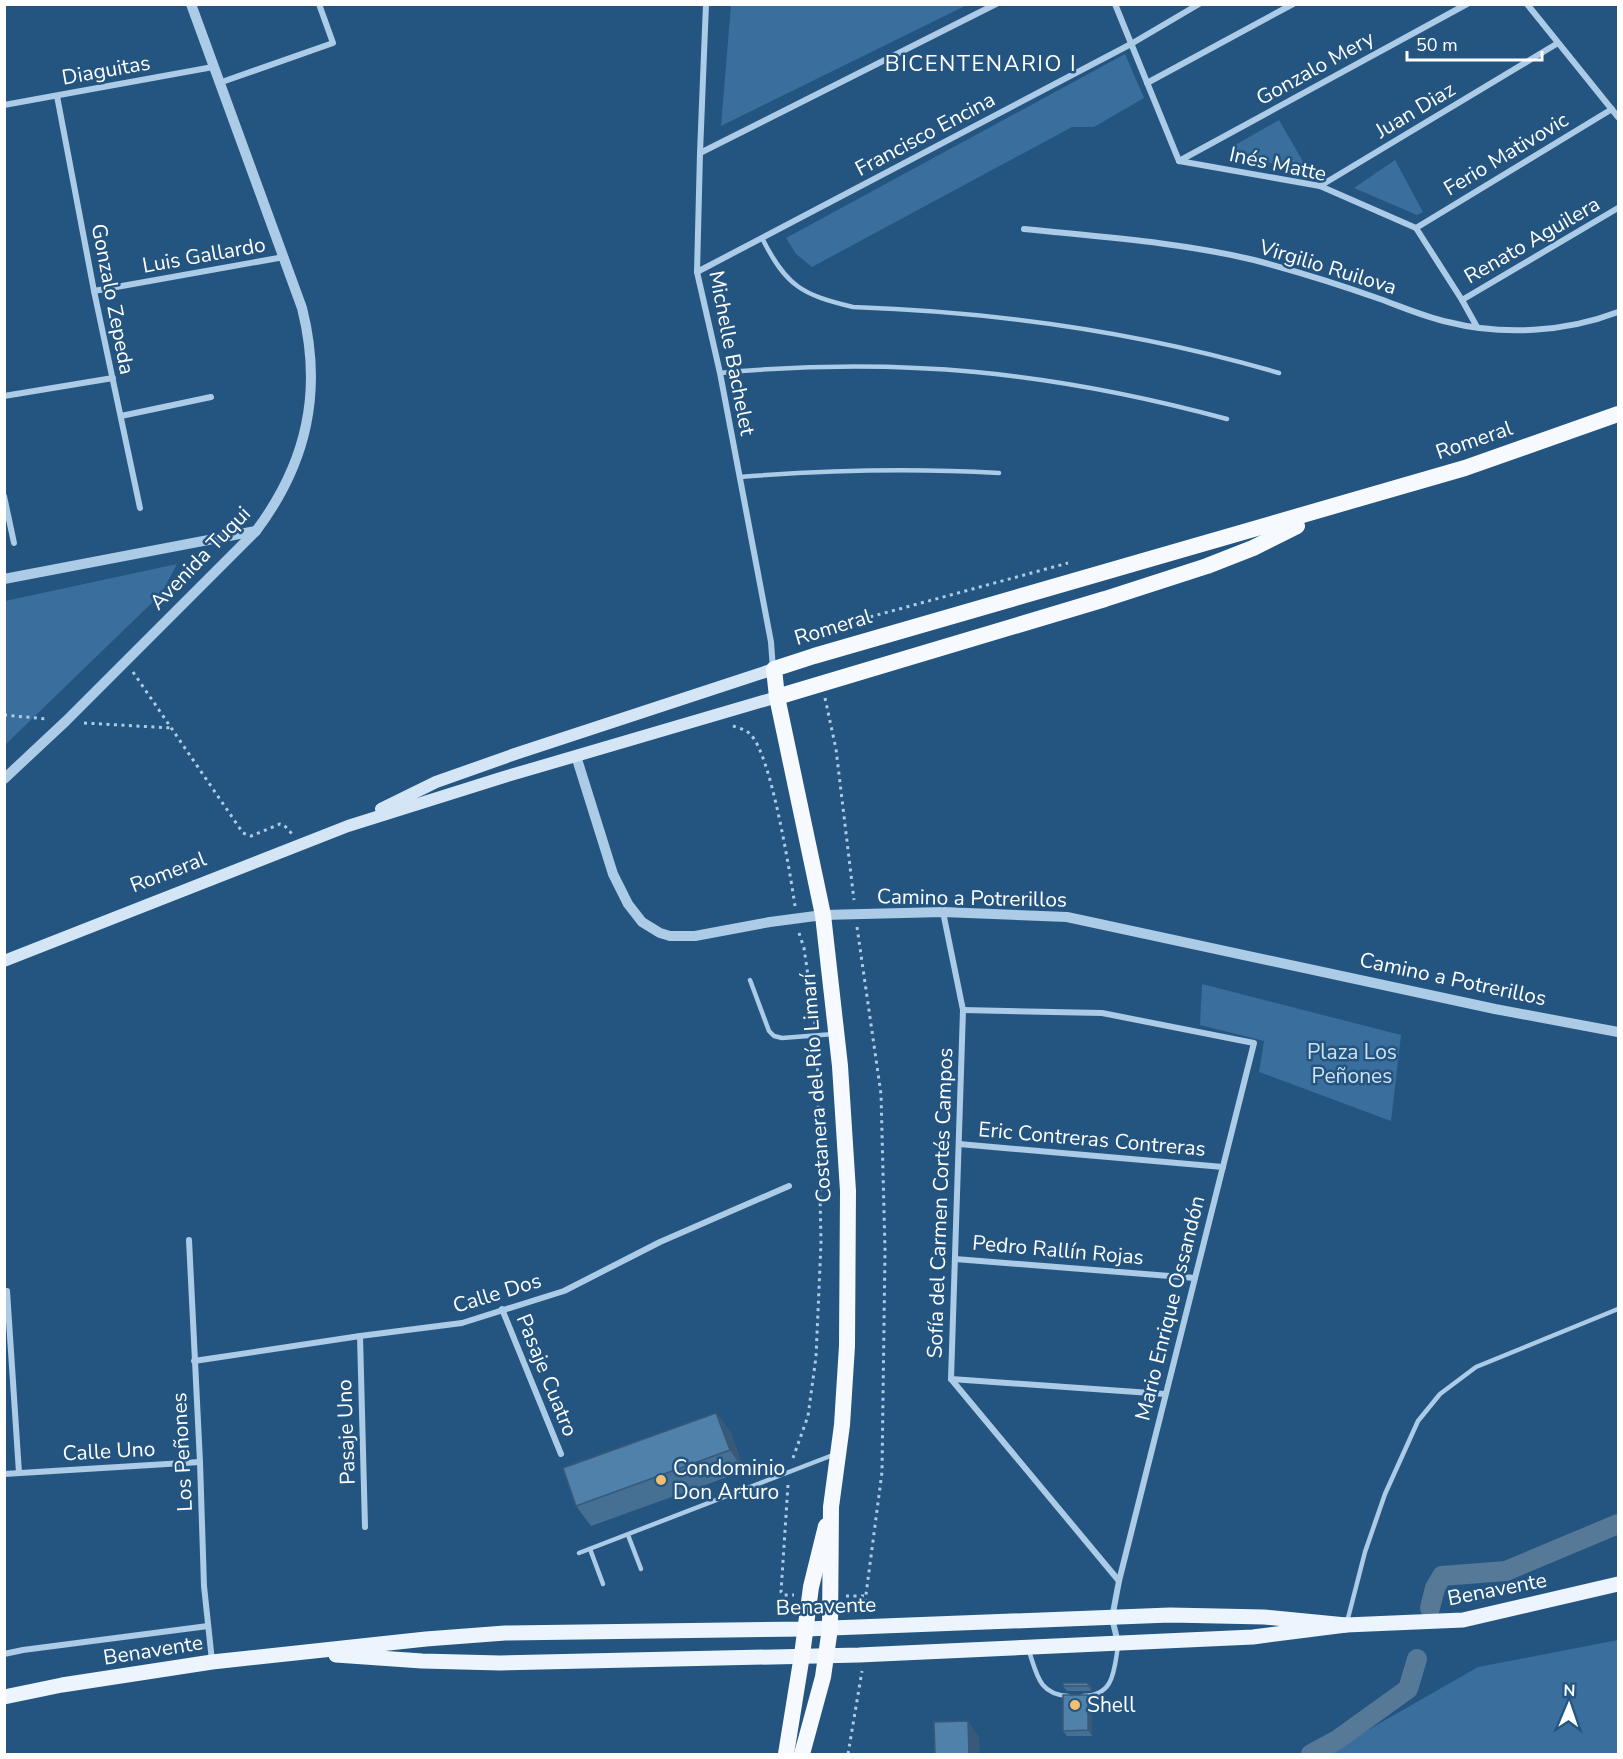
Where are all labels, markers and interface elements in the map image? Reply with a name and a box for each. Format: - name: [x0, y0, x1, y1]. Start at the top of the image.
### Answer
- street label: Gonzalo Mery: [1251, 24, 1379, 112]
- scale bar: [1407, 24, 1542, 62]
- text: 50 m: [1416, 33, 1458, 57]
- street label: Diaguitas: [60, 48, 152, 92]
- district label: BICENTENARIO I: [885, 49, 1077, 79]
- street label: Juan Diaz: [1369, 75, 1460, 145]
- street label: Francisco Encina: [850, 85, 1000, 183]
- street label: Ferio Mativovic: [1439, 106, 1574, 202]
- street label: Inés Matte: [1227, 140, 1329, 188]
- street label: Renato Aguilera: [1459, 190, 1605, 290]
- street label: Gonzalo Zepeda: [85, 221, 141, 377]
- street label: Luis Gallardo: [140, 230, 268, 280]
- street label: Virgilio Ruilova: [1255, 233, 1400, 301]
- street label: Michelle Bachelet: [702, 268, 762, 438]
- street label: Romeral: [1432, 414, 1517, 466]
- street label: Avenida Tuqui: [143, 500, 257, 616]
- street label: Romeral: [791, 602, 876, 652]
- street label: Romeral: [126, 844, 211, 899]
- street label: Camino a Potrerillos: [877, 882, 1067, 914]
- street label: Camino a Potrerillos: [1357, 946, 1549, 1012]
- street label: Costanera del Río Limarí: [794, 971, 838, 1203]
- park label: Plaza Los Peñones: [1307, 1038, 1397, 1090]
- street label: Sofía del Carmen Cortés Campos: [921, 1047, 959, 1359]
- street label: Eric Contreras Contreras: [977, 1115, 1207, 1163]
- street label: Mario Enrique Ossandón: [1128, 1193, 1212, 1423]
- street label: Pedro Rallín Rojas: [971, 1229, 1145, 1271]
- street label: Calle Dos: [449, 1266, 545, 1320]
- street label: Pasaje Cuatro: [510, 1310, 584, 1440]
- street label: Pasaje Uno: [330, 1379, 362, 1485]
- street label: Los Peñones: [165, 1392, 199, 1512]
- street label: Calle Uno: [62, 1435, 156, 1467]
- place label: Condominio Don Arturo: [673, 1454, 785, 1506]
- marker: Condominio Don Arturo: [654, 1473, 668, 1487]
- street label: Benavente: [1445, 1566, 1549, 1612]
- street label: Benavente: [775, 1590, 877, 1622]
- street label: Benavente: [101, 1628, 205, 1672]
- north arrow: [1539, 1675, 1599, 1735]
- text: N: [1563, 1680, 1576, 1702]
- place label: Shell: [1087, 1691, 1136, 1719]
- marker: Shell: [1068, 1698, 1082, 1712]

